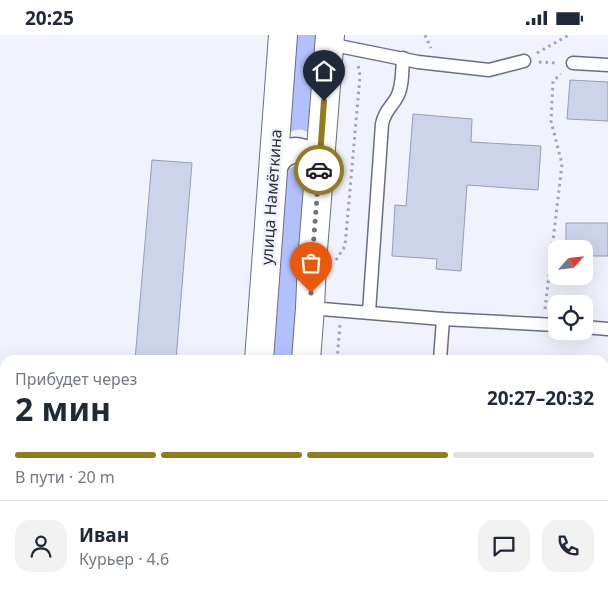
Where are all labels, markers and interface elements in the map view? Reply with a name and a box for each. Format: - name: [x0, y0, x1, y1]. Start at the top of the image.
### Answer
- text: 20:25: [25, 5, 74, 31]
- pin: [303, 50, 345, 101]
- icon: home: [310, 57, 338, 85]
- street label: улица Намёткина: [255, 128, 287, 266]
- courier: [294, 145, 344, 195]
- icon: car: [305, 156, 333, 184]
- north arrow: [548, 240, 592, 285]
- map controls: [548, 240, 593, 340]
- pin: [290, 242, 332, 293]
- icon: bag: [297, 249, 325, 277]
- button: locate: [548, 295, 593, 340]
- text: Прибудет через: [15, 368, 137, 390]
- text: 20:27–20:32: [487, 385, 594, 411]
- text: 2 мин: [15, 387, 111, 430]
- text: В пути · 20 m: [15, 466, 115, 488]
- button: person: [15, 520, 67, 572]
- button: chat: [478, 520, 530, 572]
- button: phone: [542, 520, 594, 572]
- text: Иван: [79, 522, 129, 548]
- text: Курьер · 4.6: [79, 548, 169, 570]

